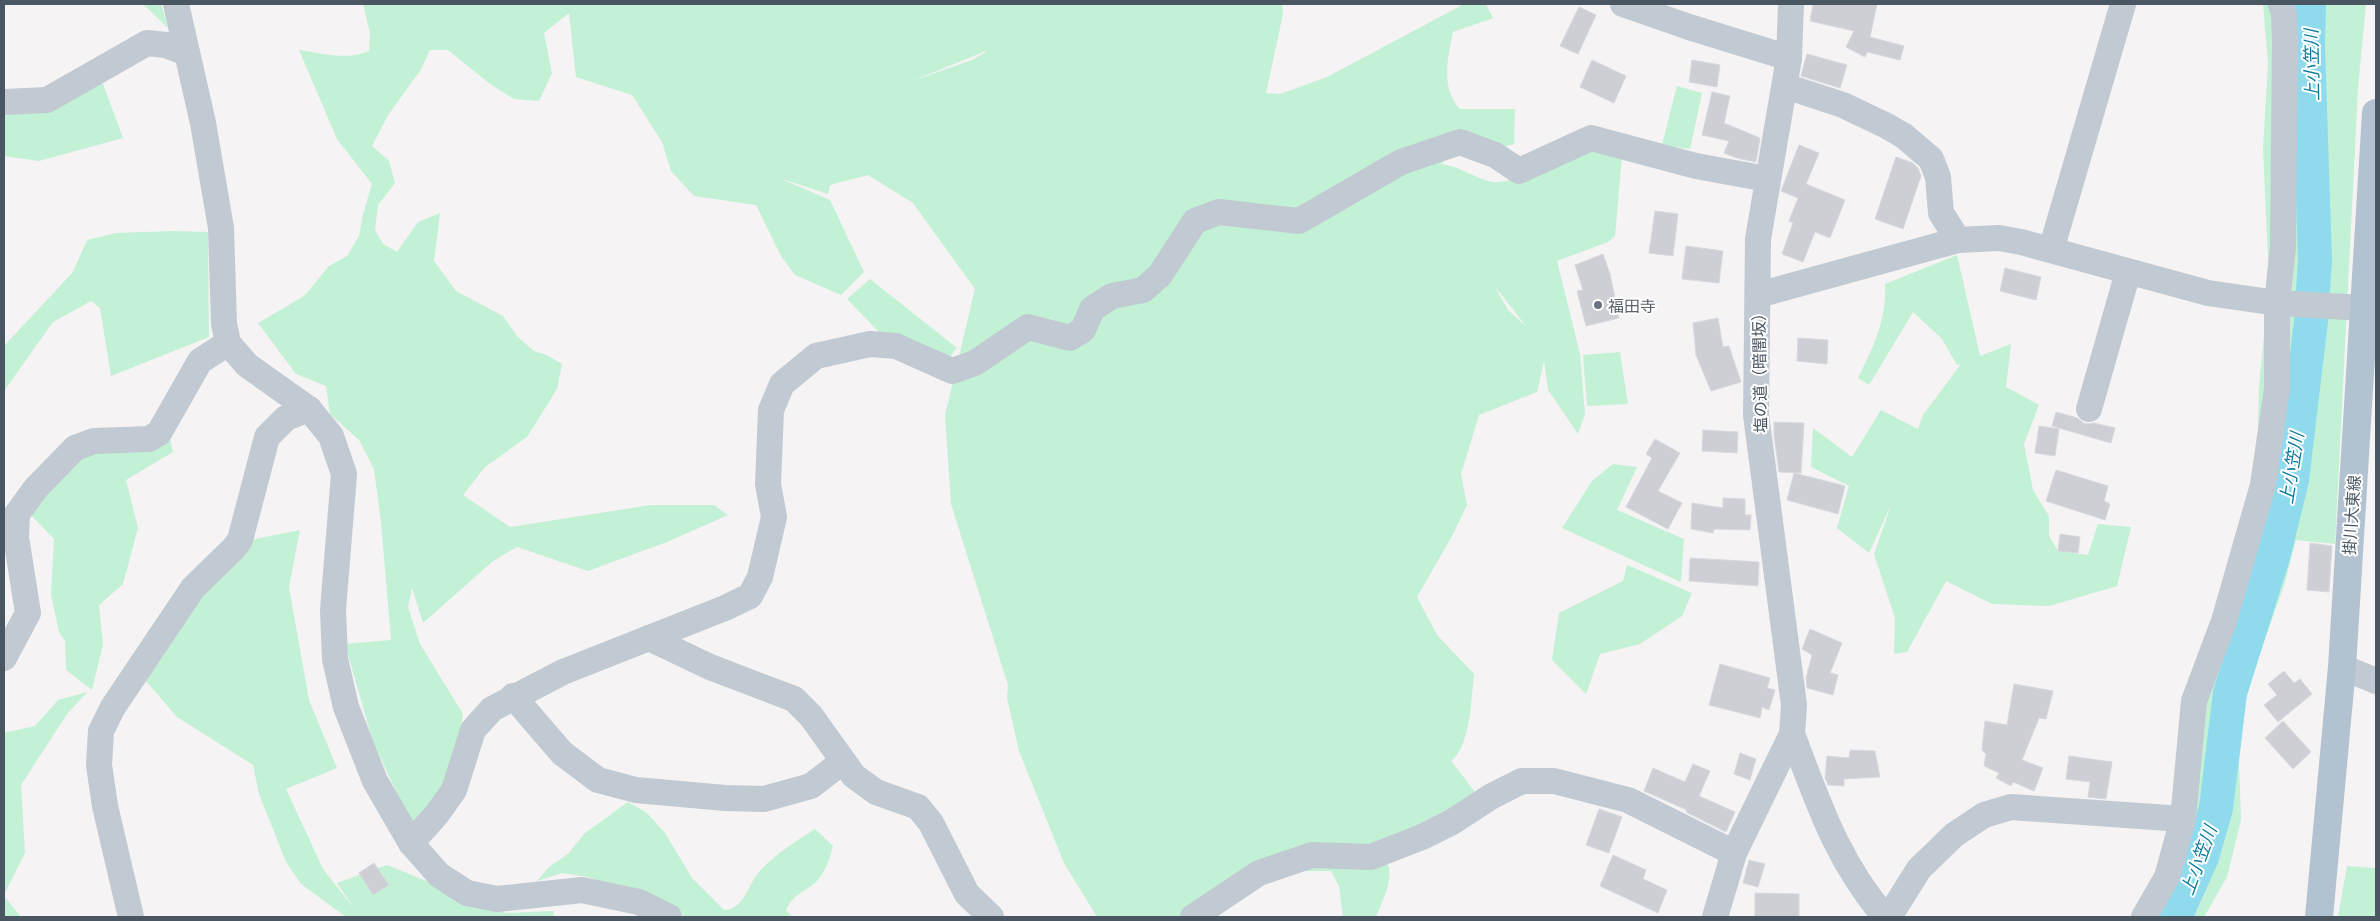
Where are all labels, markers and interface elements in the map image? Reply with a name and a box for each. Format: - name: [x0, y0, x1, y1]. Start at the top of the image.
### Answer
- water label: 上小笠川: [2299, 27, 2323, 101]
- place label: 福田寺: [1608, 296, 1656, 315]
- marker: 福田寺: [1592, 299, 1604, 311]
- street label: 塩の道（暗闇坂）: [1748, 305, 1770, 433]
- water label: 上小笠川: [2275, 429, 2308, 505]
- street label: 掛川大東線: [2339, 474, 2363, 556]
- water label: 上小笠川: [2175, 821, 2221, 898]

